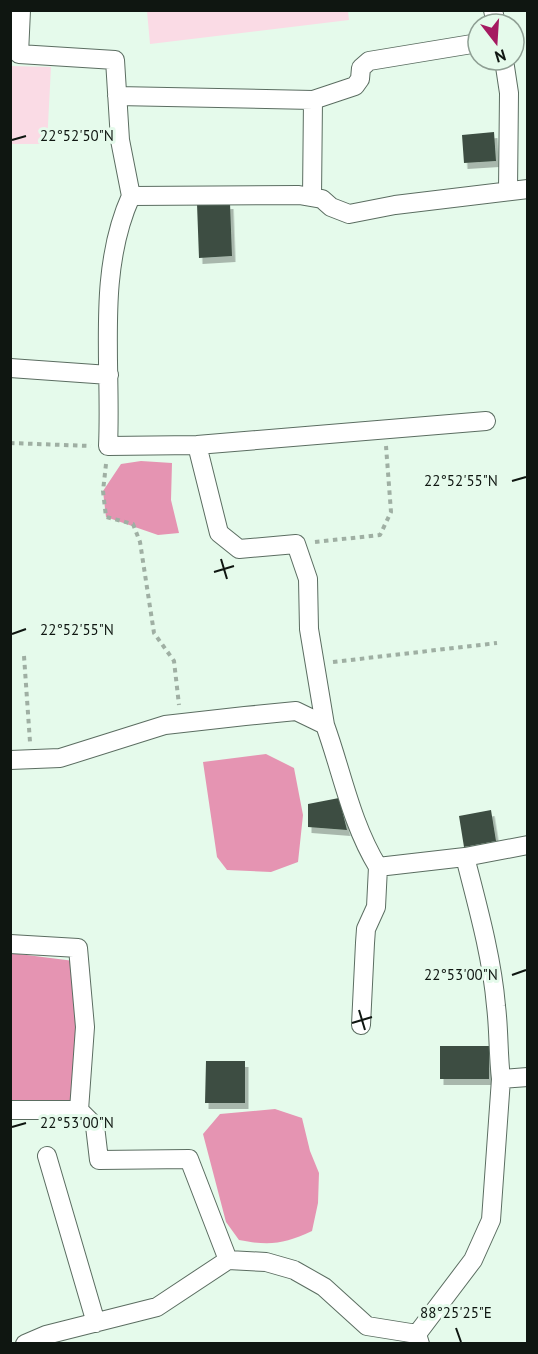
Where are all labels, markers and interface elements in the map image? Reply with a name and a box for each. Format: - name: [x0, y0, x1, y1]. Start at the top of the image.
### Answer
- north arrow: [466, 12, 526, 72]
- text: N: [492, 45, 508, 67]
- text: 22°52'50"N: [40, 126, 114, 145]
- text: 22°52'55"N: [424, 471, 498, 490]
- text: 22°52'55"N: [40, 620, 114, 639]
- text: 22°53'00"N: [424, 965, 498, 984]
- text: 22°53'00"N: [40, 1113, 114, 1132]
- text: 88°25'25"E: [420, 1303, 492, 1322]

